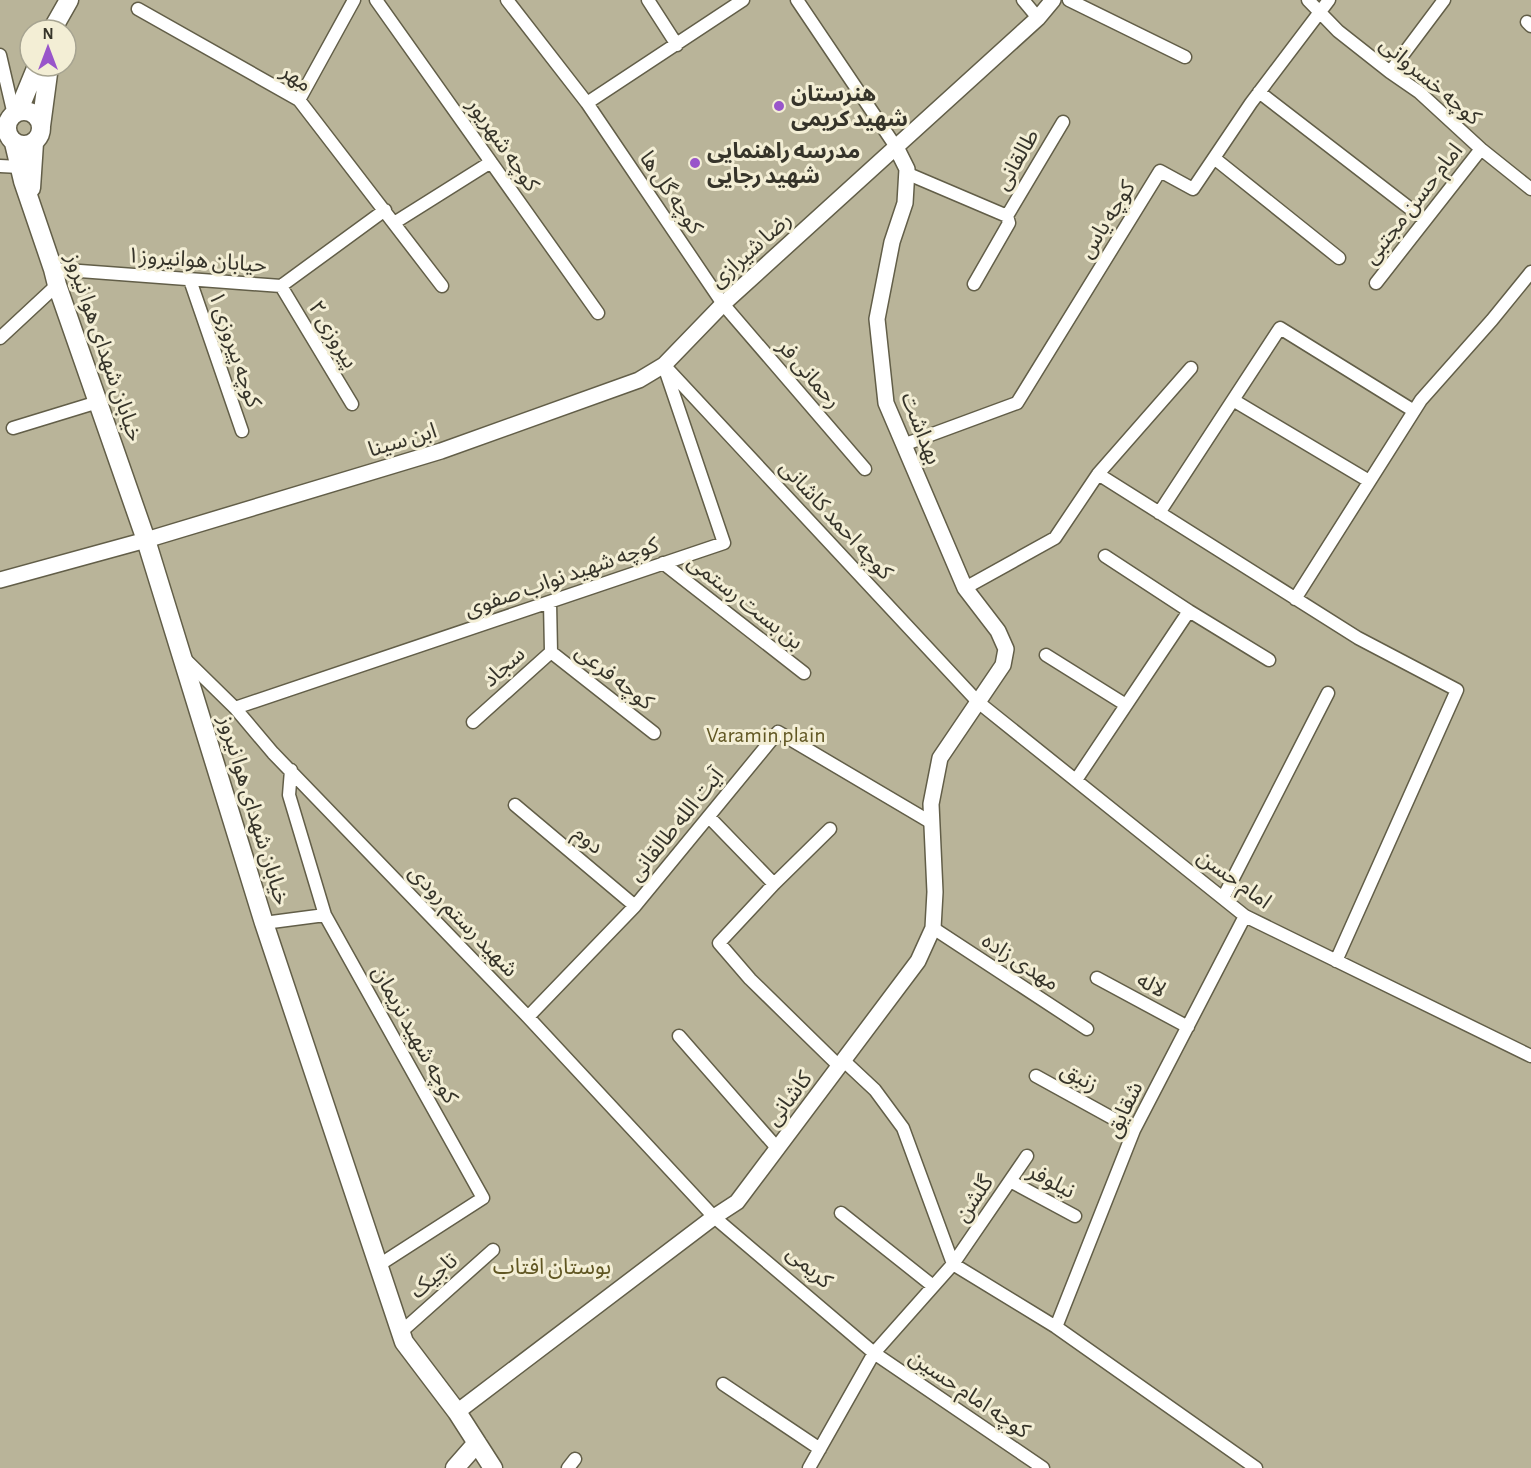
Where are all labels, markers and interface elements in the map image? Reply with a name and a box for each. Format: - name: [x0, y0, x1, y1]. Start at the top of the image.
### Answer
- north arrow: [18, 18, 78, 78]
- text: N: [42, 26, 54, 42]
- street label: کوچه خسروانی: [1374, 32, 1486, 132]
- street label: مهر: [276, 59, 316, 97]
- place label: هنرستان شهید کریمی: [791, 83, 908, 131]
- street label: کوچه شهریور: [460, 93, 544, 198]
- marker: هنرستان شهید کریمی: [772, 99, 786, 113]
- street label: طالقانی: [991, 125, 1044, 194]
- street label: امام حسن مجتبی: [1359, 139, 1470, 271]
- place label: مدرسه راهنمایی شهید رجایی: [707, 140, 860, 189]
- street label: کوچه گل ها: [633, 147, 708, 240]
- marker: مدرسه راهنمایی شهید رجایی: [688, 156, 702, 170]
- street label: کوچه یاس: [1075, 176, 1142, 264]
- street label: رضا شیرازی: [706, 208, 797, 293]
- street label: حیابان هوانیروز۱: [126, 244, 268, 278]
- street label: خیابان شهدای هوا نیروز: [59, 250, 147, 445]
- street label: کوچه پیروزی ۱: [202, 289, 265, 412]
- street label: پیروزی ۲: [302, 297, 362, 374]
- street label: رحمانی فر: [771, 334, 845, 414]
- street label: بهداشت: [896, 389, 945, 468]
- street label: ابن سینا: [365, 419, 439, 462]
- street label: کوچه احمد کاشانی: [773, 456, 898, 586]
- street label: کوچه شهید نواب صفوی: [462, 533, 663, 623]
- street label: بن بست رستمی: [682, 550, 807, 655]
- street label: کوچه فرعی: [569, 640, 658, 717]
- street label: سجاد: [478, 642, 529, 691]
- street label: خیابان شهدای هوا نیروز: [213, 712, 293, 908]
- park label: Varamin plain: [706, 724, 826, 746]
- street label: آیت الله طالقانی: [623, 762, 729, 886]
- street label: دوم: [566, 821, 607, 862]
- street label: امام حسن: [1191, 845, 1275, 917]
- street label: شهید رستم رودی: [401, 861, 522, 984]
- street label: مهدی زاده: [977, 929, 1063, 996]
- street label: کوچه شهید نریمان: [366, 962, 462, 1109]
- street label: لاله: [1133, 968, 1170, 1001]
- street label: زنبق: [1056, 1058, 1102, 1098]
- street label: کاشانی: [762, 1067, 817, 1130]
- street label: شقایق: [1101, 1078, 1148, 1142]
- street label: نیلوفر: [1023, 1159, 1079, 1203]
- street label: گلشن: [950, 1170, 998, 1226]
- street label: کریمی: [782, 1241, 837, 1294]
- street label: تاجیک: [406, 1249, 462, 1303]
- park label: بوستان افتاب: [493, 1256, 611, 1279]
- street label: کوچه امام حسین: [902, 1346, 1034, 1447]

